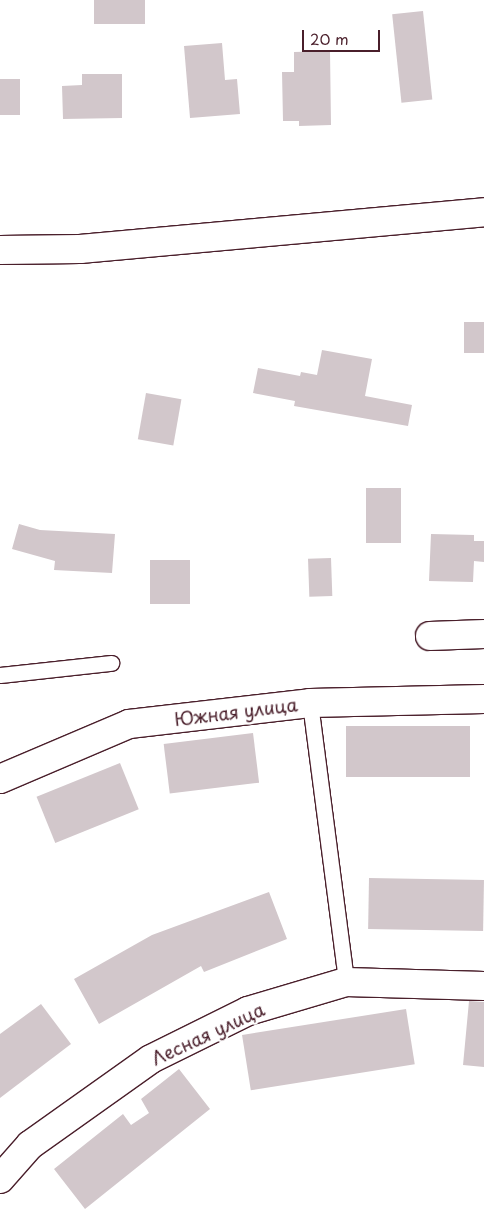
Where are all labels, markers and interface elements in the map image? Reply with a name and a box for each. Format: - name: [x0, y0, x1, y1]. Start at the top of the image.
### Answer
- scale bar: [304, 20, 382, 52]
- text: 20 m: [310, 27, 349, 50]
- street label: Южная улица: [173, 694, 299, 730]
- street label: Лесная улица: [147, 998, 269, 1070]

